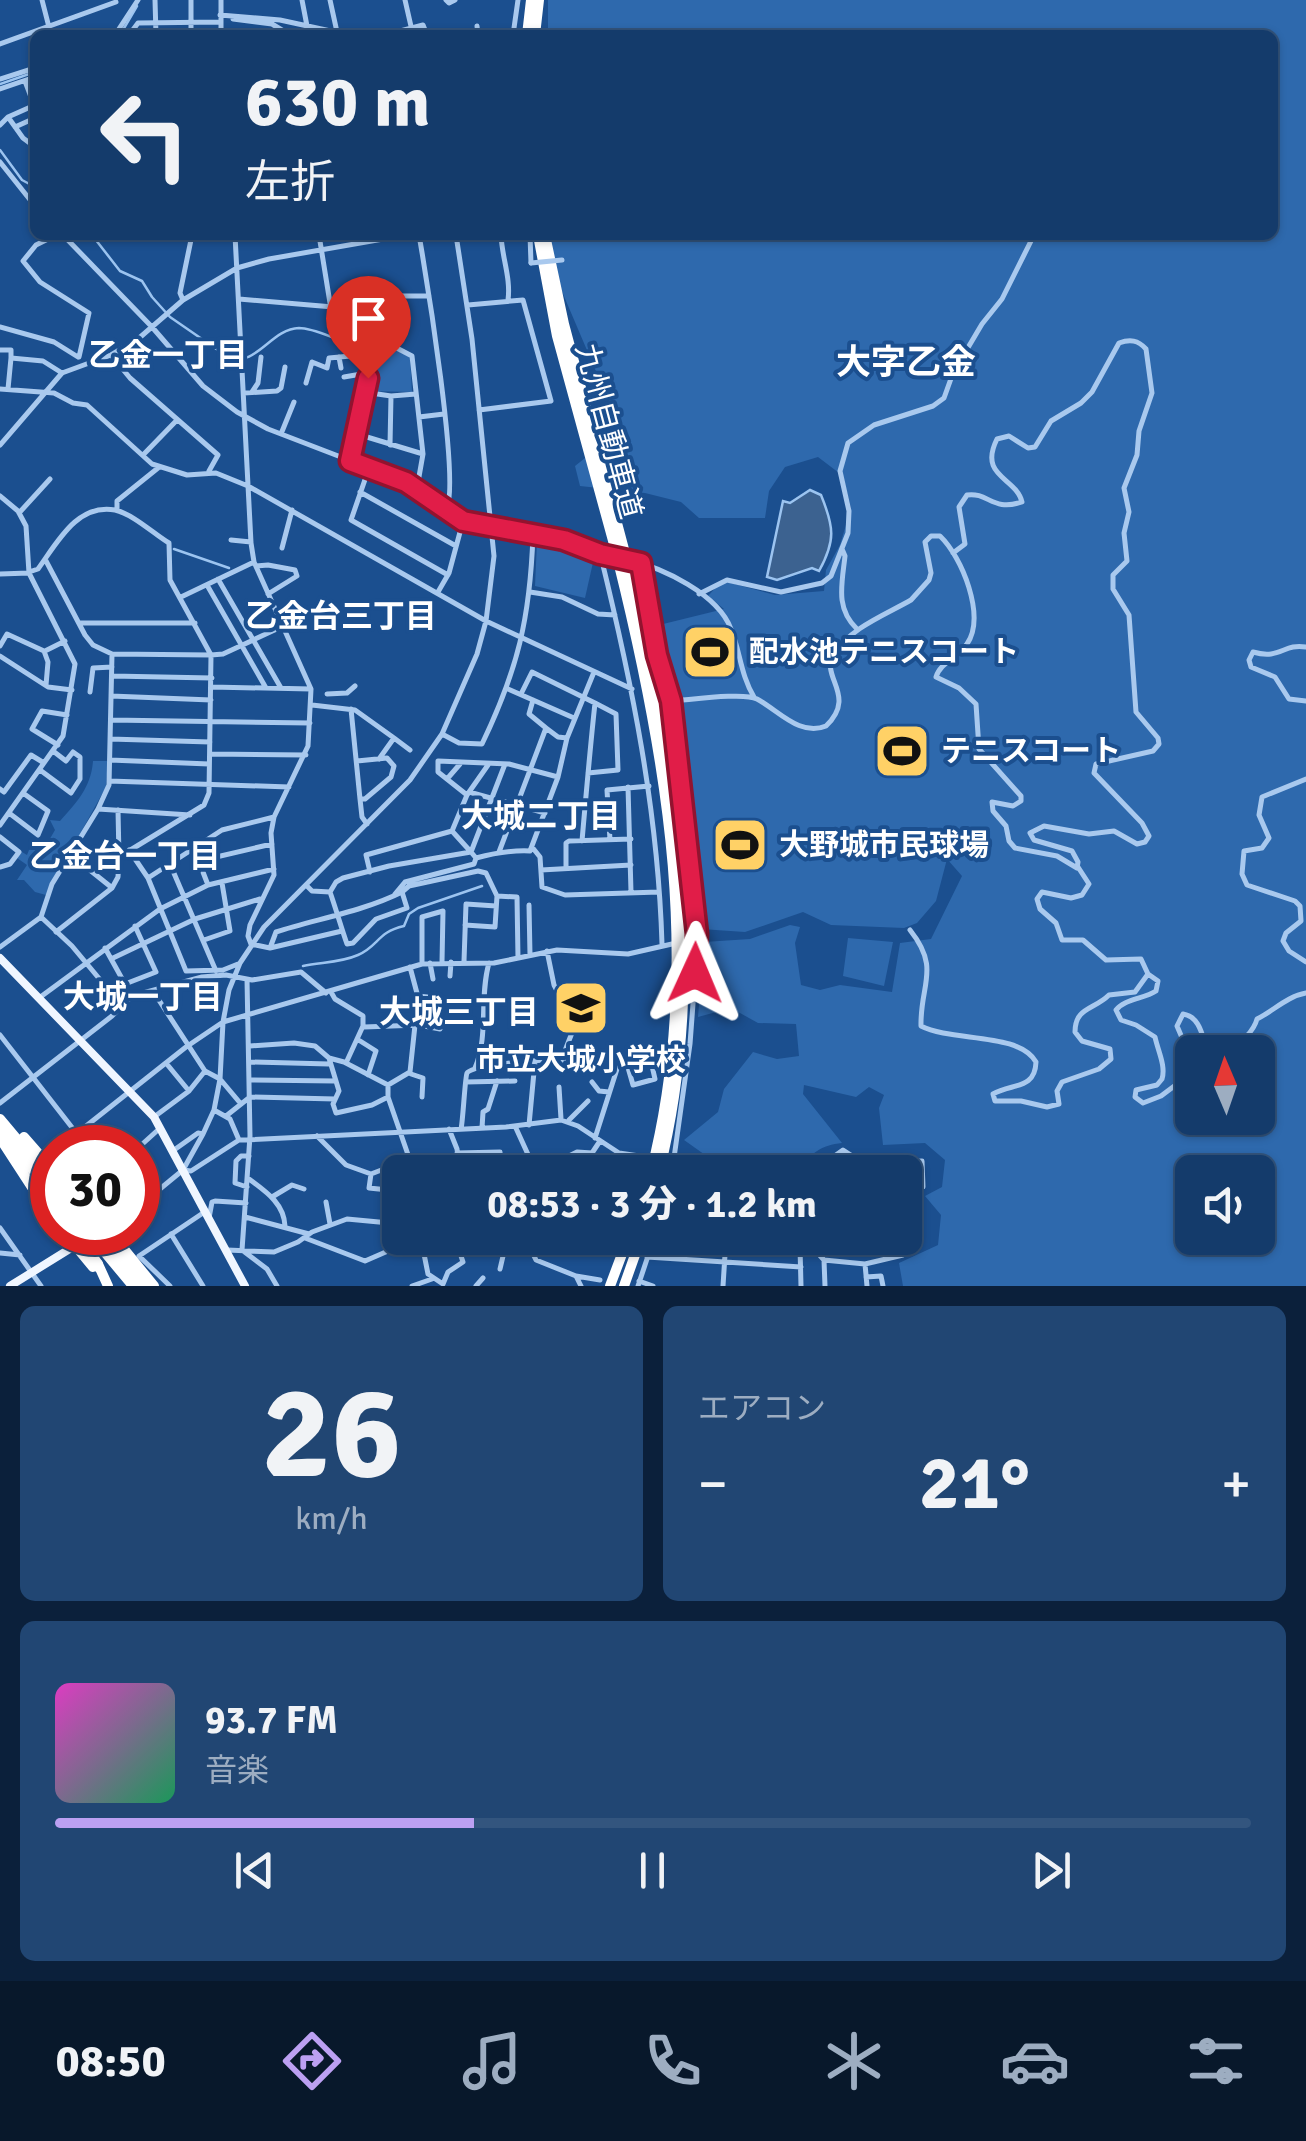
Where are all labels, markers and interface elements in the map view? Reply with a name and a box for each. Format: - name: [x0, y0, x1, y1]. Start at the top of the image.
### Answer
- text: 630 m: [245, 59, 430, 145]
- icon: left: [80, 70, 210, 200]
- text: 左折: [245, 155, 335, 210]
- pin: [326, 276, 411, 379]
- icon: arrive: [341, 291, 396, 346]
- district label: 乙金一丁目: [88, 336, 248, 375]
- street label: 九州自動車道: [567, 339, 650, 523]
- district label: 大字乙金: [836, 341, 976, 384]
- district label: 乙金台三丁目: [245, 597, 437, 636]
- sports icon: 配水池テニスコート: [680, 622, 740, 682]
- place label: 配水池テニスコート: [749, 634, 1019, 671]
- sports icon: テニスコート: [872, 721, 932, 781]
- place label: テニスコート: [941, 733, 1121, 770]
- district label: 大城二丁目: [461, 797, 621, 836]
- sports icon: 大野城市民球場: [710, 815, 770, 875]
- place label: 大野城市民球場: [779, 827, 989, 864]
- district label: 乙金台一丁目: [29, 837, 221, 876]
- position arrow: [643, 921, 747, 1025]
- district label: 大城一丁目: [63, 978, 223, 1017]
- school or university icon: 市立大城小学校: [551, 978, 611, 1038]
- district label: 大城三丁目: [379, 993, 539, 1032]
- north arrow: [1175, 1035, 1275, 1135]
- map controls: [1175, 1035, 1275, 1255]
- place label: 市立大城小学校: [476, 1042, 686, 1079]
- speed limit sign: 30: [30, 1125, 160, 1255]
- button: sound: [1175, 1155, 1275, 1255]
- text: 08:53 · 3 分 · 1.2 km: [487, 1181, 817, 1228]
- text: 26: [261, 1354, 402, 1514]
- text: エアコン: [698, 1389, 826, 1428]
- text: 21°: [919, 1437, 1030, 1530]
- text: −: [698, 1450, 728, 1518]
- text: +: [1221, 1450, 1251, 1518]
- text: km/h: [295, 1499, 368, 1538]
- text: 93.7 FM: [205, 1697, 338, 1744]
- text: 音楽: [205, 1751, 269, 1790]
- icon: previous: [227, 1843, 282, 1898]
- icon: pause: [625, 1843, 680, 1898]
- icon: next: [1024, 1843, 1079, 1898]
- icon: directions: [277, 2026, 347, 2096]
- icon: music: [457, 2026, 527, 2096]
- icon: phone: [638, 2026, 708, 2096]
- icon: climate: [819, 2026, 889, 2096]
- icon: car: [1000, 2026, 1070, 2096]
- icon: filters: [1181, 2026, 1251, 2096]
- text: 08:50: [55, 2034, 166, 2089]

